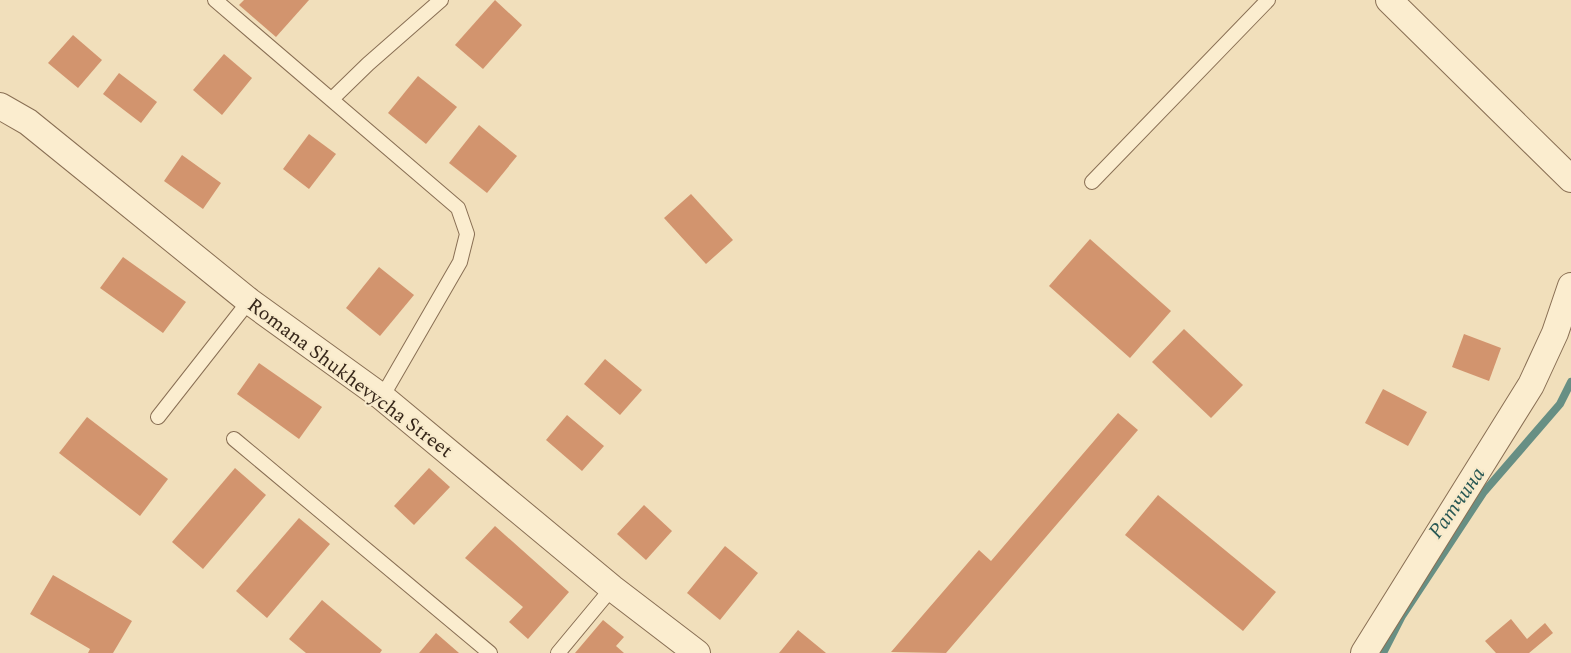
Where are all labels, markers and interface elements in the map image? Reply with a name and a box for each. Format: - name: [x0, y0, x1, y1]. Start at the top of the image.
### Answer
- street label: Romana Shukhevycha Street: [241, 291, 459, 465]
- water label: Ратчина: [1421, 460, 1494, 545]

